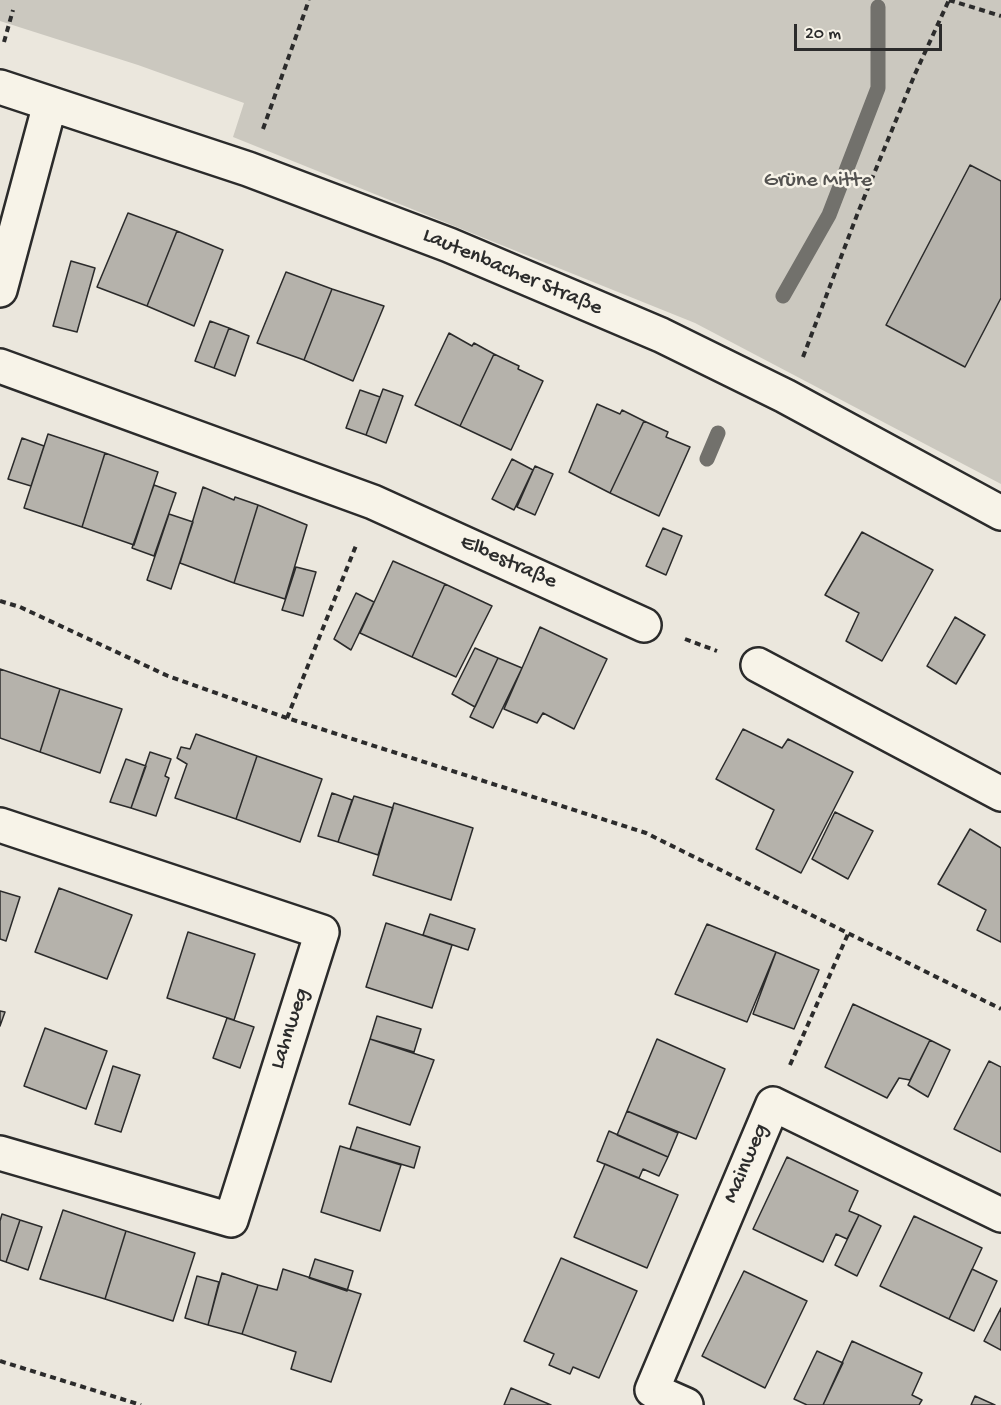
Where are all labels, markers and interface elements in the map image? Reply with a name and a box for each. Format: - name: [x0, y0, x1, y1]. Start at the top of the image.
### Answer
- scale bar: [797, 12, 946, 50]
- text: 20 m: [805, 24, 841, 45]
- park label: Grüne Mitte: [764, 169, 872, 195]
- street label: Lautenbacher Straße: [418, 223, 606, 323]
- street label: Elbestraße: [455, 530, 561, 596]
- street label: Lahnweg: [266, 985, 316, 1073]
- street label: Mainweg: [719, 1120, 775, 1208]

